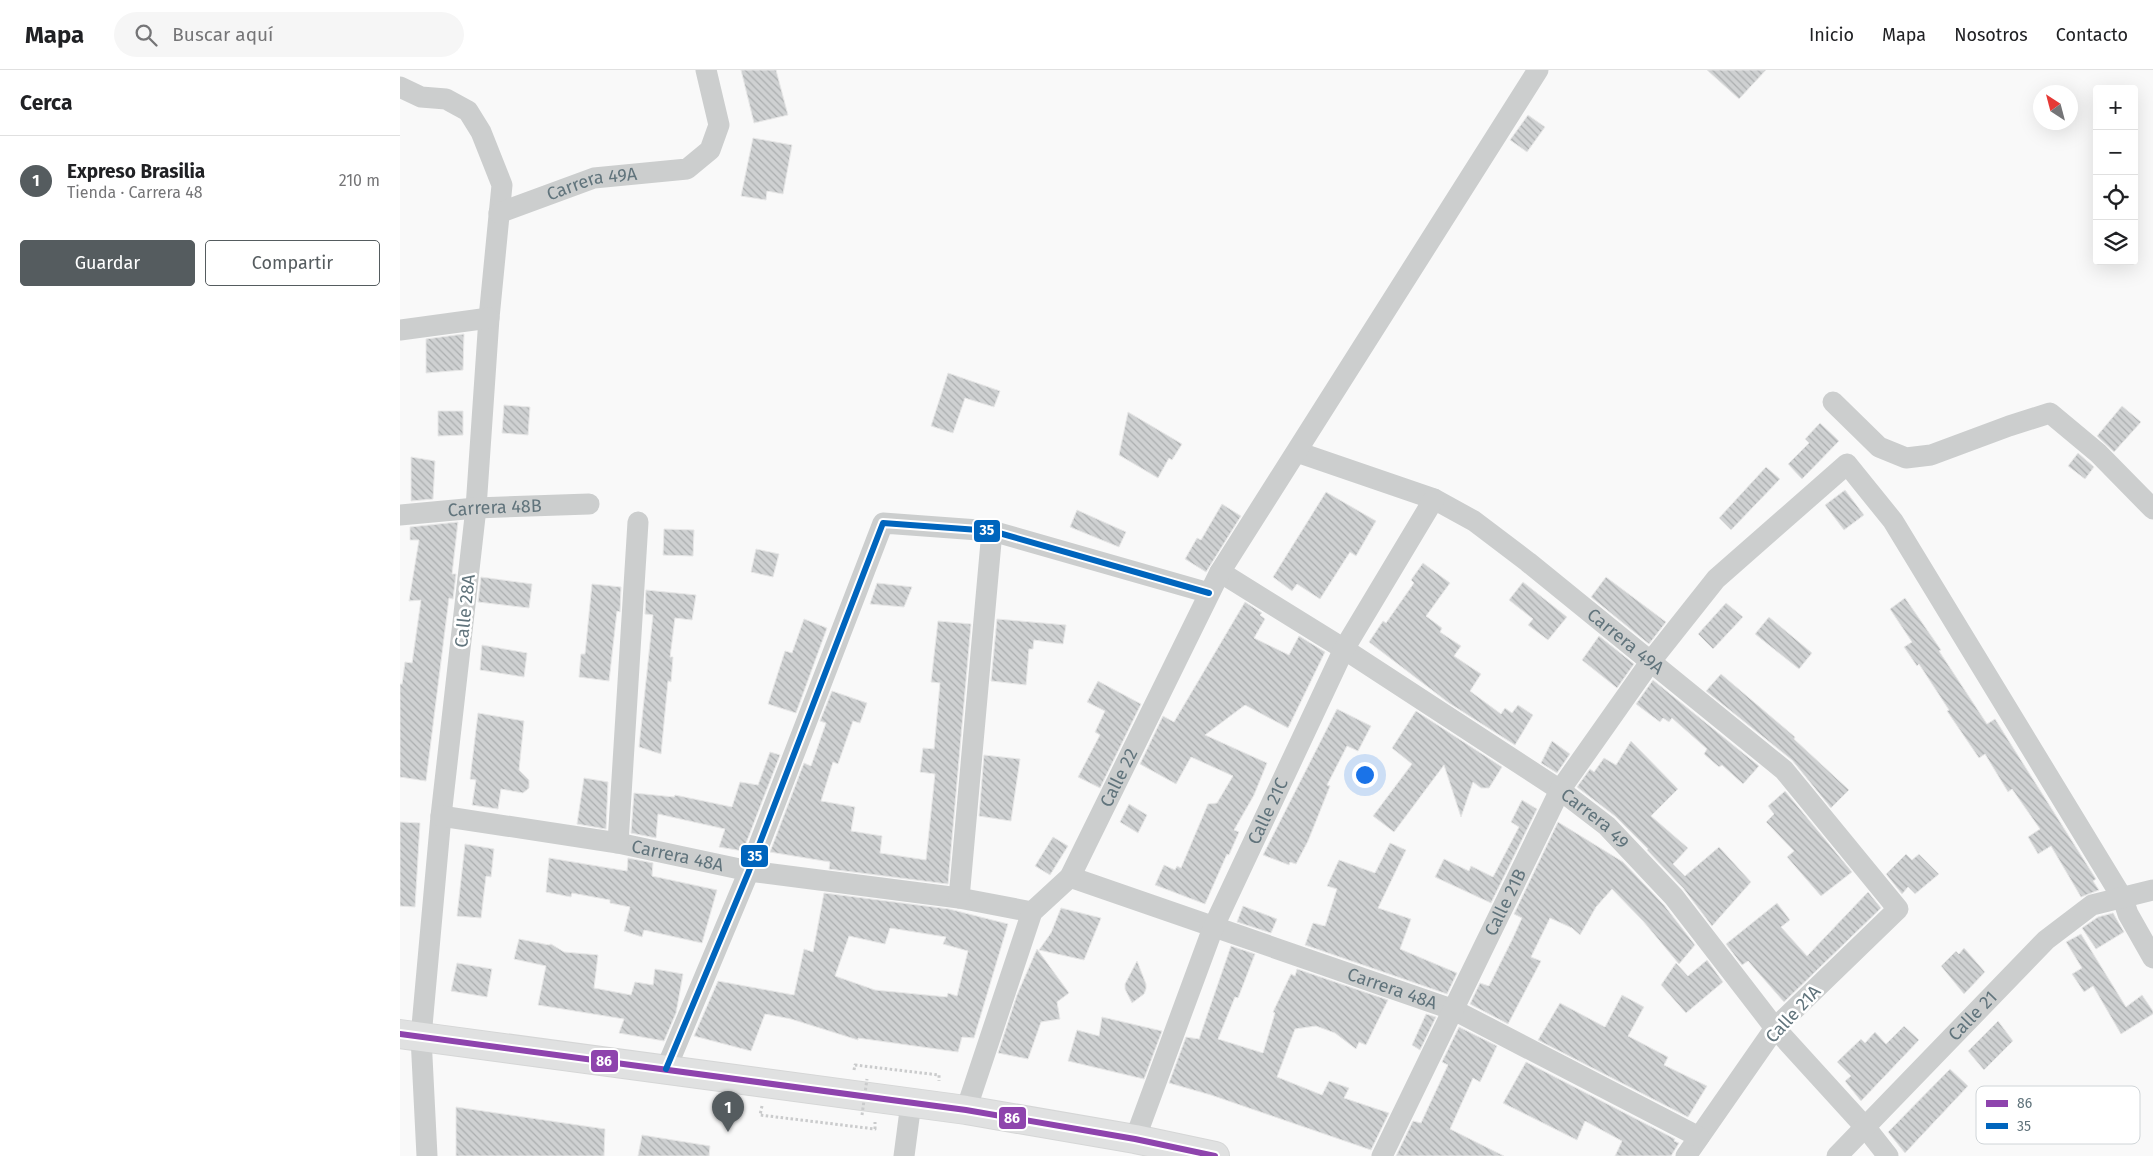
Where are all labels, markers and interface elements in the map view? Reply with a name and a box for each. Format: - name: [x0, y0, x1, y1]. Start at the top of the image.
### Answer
- search box: [114, 12, 464, 57]
- text: Mapa: [25, 21, 84, 49]
- icon: search: [132, 21, 160, 49]
- text: Buscar aquí: [172, 23, 273, 46]
- text: Inicio: [1809, 24, 1854, 46]
- text: Mapa: [1882, 24, 1926, 46]
- text: Nosotros: [1954, 24, 2028, 46]
- text: Contacto: [2056, 24, 2128, 46]
- north arrow: [2033, 85, 2078, 130]
- map controls: [2093, 85, 2138, 265]
- button: +: [2093, 85, 2138, 130]
- text: Cerca: [20, 90, 72, 116]
- button: −: [2093, 130, 2138, 175]
- text: Expreso Brasilia: [67, 160, 205, 183]
- street label: Carrera 49A: [544, 163, 639, 205]
- text: 1: [32, 171, 40, 190]
- text: 210 m: [339, 171, 380, 190]
- button: locate: [2093, 175, 2138, 220]
- text: Tienda · Carrera 48: [67, 183, 202, 202]
- button: layers: [2093, 220, 2138, 265]
- button: Guardar: [20, 240, 195, 286]
- button: Compartir: [205, 240, 380, 286]
- street label: Carrera 48B: [447, 495, 542, 522]
- line badge: 35: [973, 519, 1001, 543]
- text: 35: [979, 522, 995, 539]
- street label: Calle 28A: [450, 573, 480, 649]
- street label: Carrera 49A: [1583, 604, 1669, 679]
- street label: Calle 22: [1095, 745, 1143, 811]
- your location: [1352, 762, 1378, 788]
- street label: Calle 21C: [1243, 774, 1293, 848]
- street label: Carrera 49: [1556, 784, 1634, 853]
- street label: Carrera 48A: [630, 835, 726, 876]
- line badge: 35: [740, 844, 769, 868]
- text: 35: [747, 848, 763, 865]
- street label: Calle 21B: [1480, 865, 1531, 940]
- street label: Carrera 48A: [1344, 963, 1441, 1015]
- street label: Calle 21A: [1761, 980, 1826, 1048]
- street label: Calle 21: [1944, 986, 2002, 1045]
- line badge: 86: [590, 1049, 619, 1073]
- text: 86: [596, 1053, 612, 1070]
- legend: [1976, 1086, 2140, 1144]
- pin: 1: [712, 1091, 744, 1132]
- text: 86: [2017, 1095, 2032, 1112]
- line badge: 86: [998, 1106, 1027, 1130]
- text: 86: [1004, 1110, 1020, 1127]
- text: 35: [2017, 1118, 2031, 1135]

